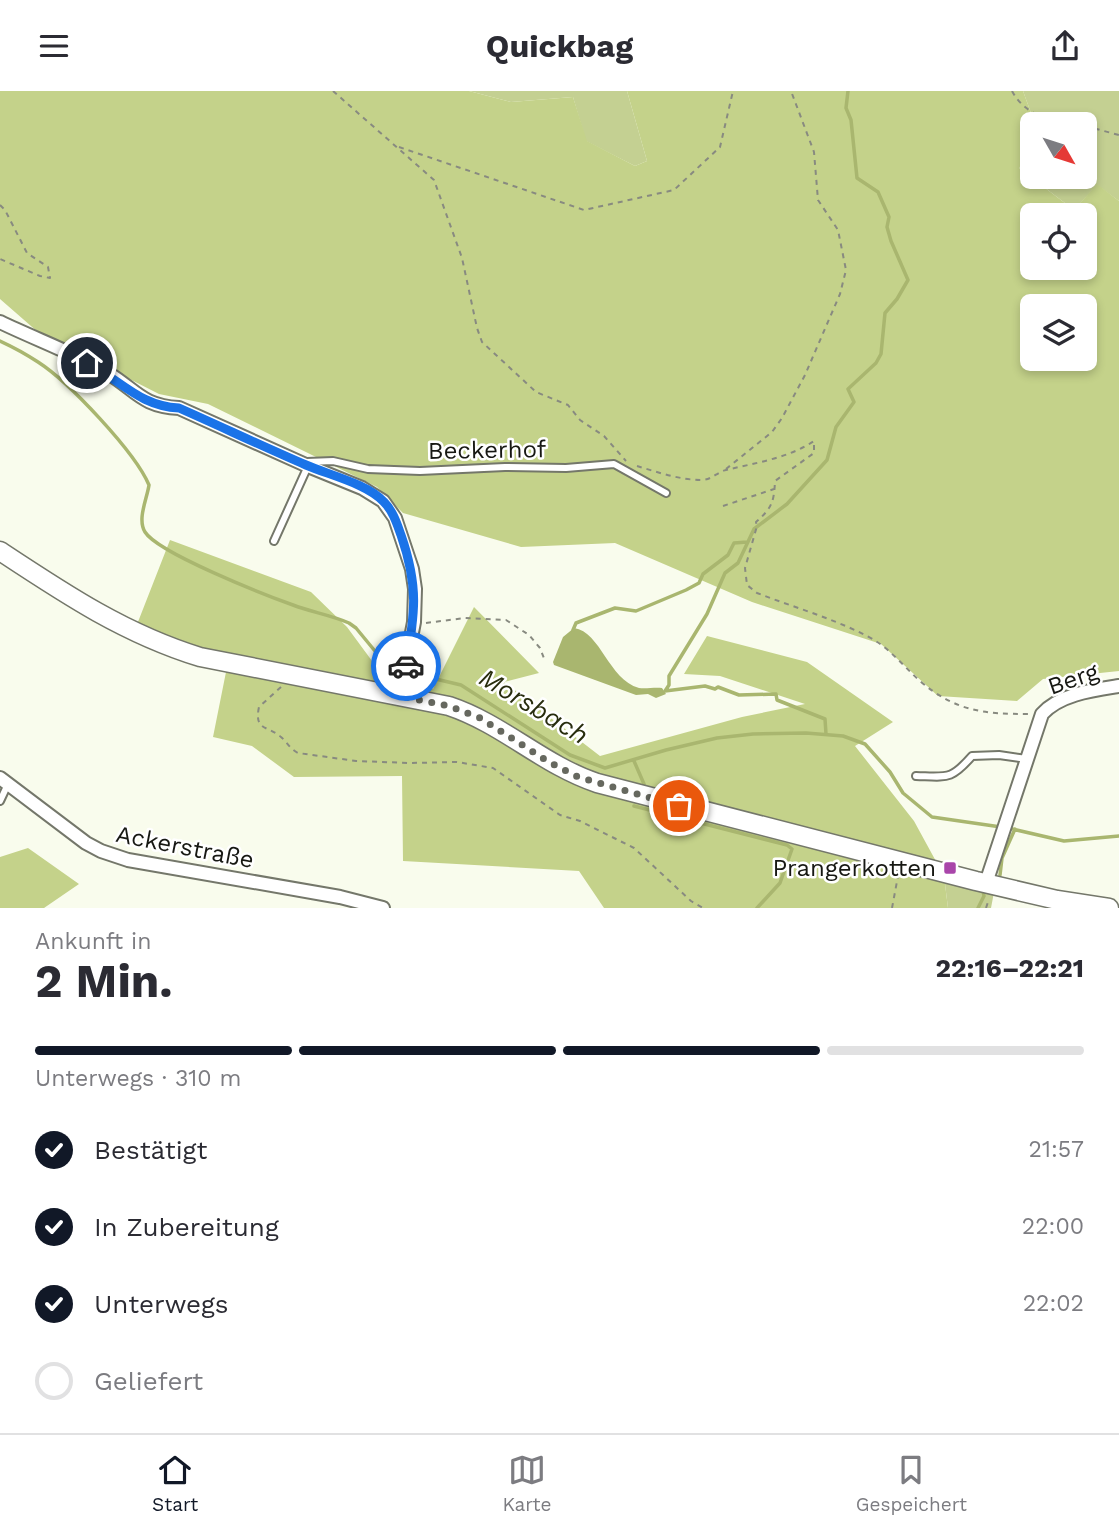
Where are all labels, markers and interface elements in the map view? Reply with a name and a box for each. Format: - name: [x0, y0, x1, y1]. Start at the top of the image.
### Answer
- icon: menu: [35, 27, 73, 65]
- text: Quickbag: [486, 27, 633, 65]
- icon: share: [1046, 27, 1084, 65]
- north arrow: [1020, 112, 1097, 189]
- map controls: [1020, 112, 1097, 371]
- button: locate: [1020, 203, 1097, 280]
- button: layers: [1020, 294, 1097, 371]
- pin: [57, 333, 117, 393]
- icon: home: [68, 344, 106, 382]
- street label: Beckerhof: [428, 435, 547, 465]
- courier: [371, 631, 441, 701]
- icon: car: [387, 647, 425, 685]
- street label: Berg: [1044, 657, 1102, 701]
- water label: Morsbach: [474, 662, 594, 750]
- pin: [649, 776, 709, 836]
- icon: bag: [660, 787, 698, 825]
- street label: Ackerstraße: [114, 820, 256, 874]
- place label: Prangerkotten: [772, 854, 936, 882]
- marker: Prangerkotten: [942, 860, 958, 876]
- text: Ankunft in: [35, 928, 151, 955]
- text: 22:16–22:21: [936, 953, 1084, 983]
- text: 2 Min.: [35, 954, 173, 1008]
- text: Unterwegs · 310 m: [35, 1065, 241, 1092]
- icon: check: [35, 1131, 73, 1169]
- text: Bestätigt: [94, 1135, 207, 1165]
- text: 21:57: [1029, 1136, 1084, 1163]
- icon: check: [35, 1208, 73, 1246]
- text: In Zubereitung: [94, 1212, 279, 1242]
- text: 22:00: [1022, 1213, 1084, 1240]
- icon: check: [35, 1285, 73, 1323]
- text: Unterwegs: [94, 1289, 229, 1319]
- text: 22:02: [1023, 1290, 1084, 1317]
- text: Geliefert: [94, 1366, 203, 1396]
- tab: Start: [152, 1451, 198, 1516]
- tab: Karte: [502, 1451, 551, 1516]
- tab: Gespeichert: [856, 1451, 967, 1516]

